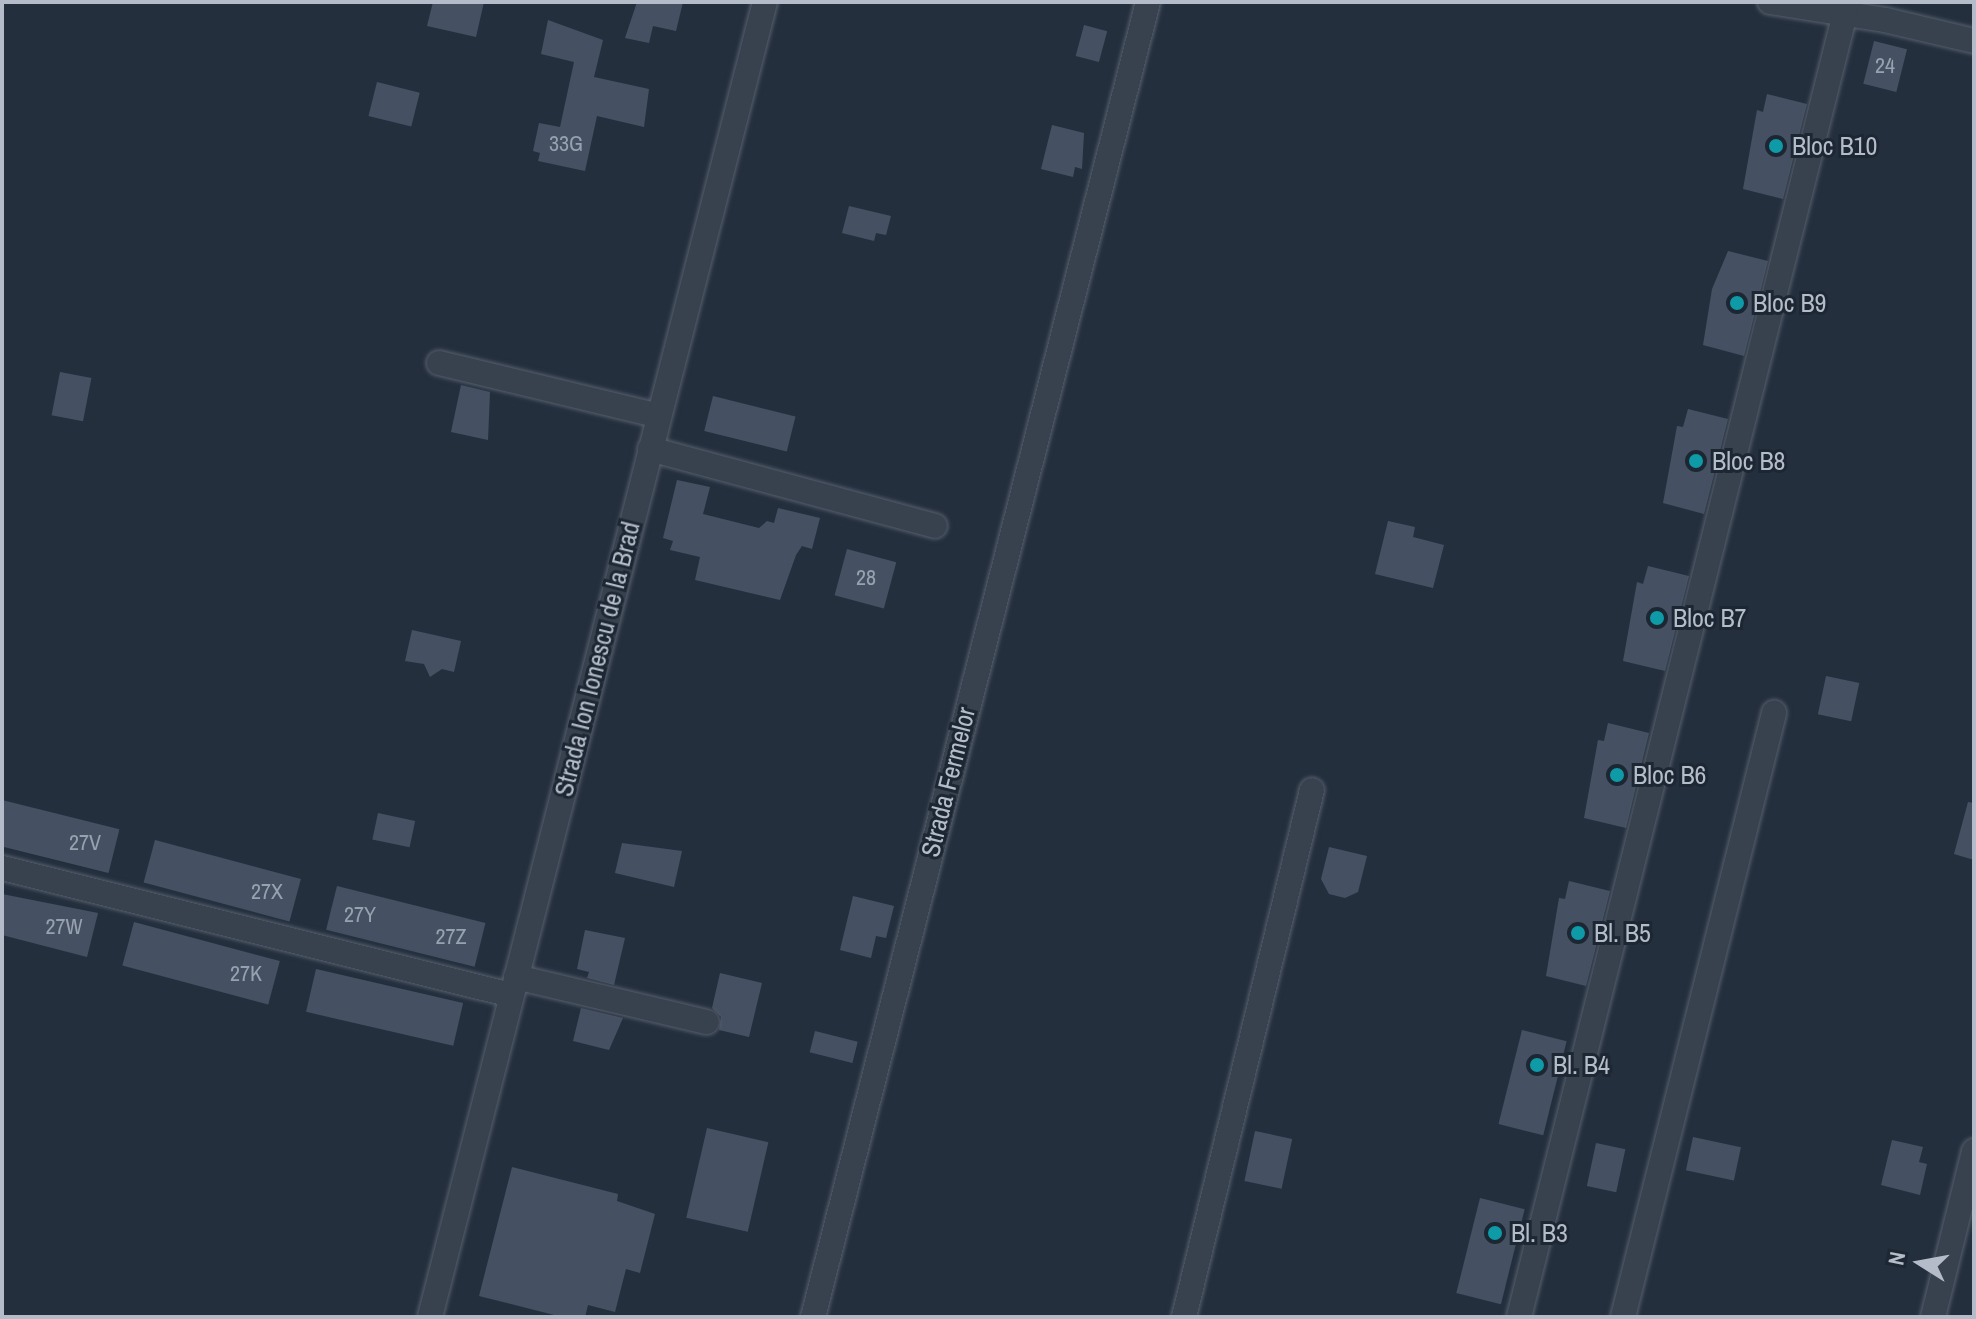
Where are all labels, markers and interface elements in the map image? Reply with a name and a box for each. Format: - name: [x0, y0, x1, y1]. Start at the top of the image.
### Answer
- house number: 24: [1875, 53, 1895, 79]
- place label: Bloc B10: [1792, 130, 1877, 162]
- house number: 33G: [549, 131, 583, 157]
- marker: Bloc B10: [1767, 137, 1785, 155]
- place label: Bloc B9: [1753, 287, 1826, 319]
- marker: Bloc B9: [1728, 294, 1746, 312]
- place label: Bloc B8: [1712, 445, 1785, 477]
- marker: Bloc B8: [1687, 452, 1705, 470]
- street label: Strada Ion Ionescu de la Brad: [548, 518, 646, 800]
- house number: 28: [856, 565, 876, 591]
- place label: Bloc B7: [1673, 602, 1746, 634]
- marker: Bloc B7: [1648, 609, 1666, 627]
- street label: Strada Fermelor: [914, 704, 982, 860]
- place label: Bloc B6: [1633, 759, 1706, 791]
- marker: Bloc B6: [1608, 766, 1626, 784]
- house number: 27V: [69, 830, 101, 856]
- house number: 27X: [251, 879, 283, 905]
- house number: 27Y: [344, 902, 376, 928]
- house number: 27W: [45, 914, 83, 940]
- place label: Bl. B5: [1594, 917, 1651, 949]
- house number: 27Z: [435, 924, 467, 950]
- marker: Bl. B5: [1569, 924, 1587, 942]
- house number: 27K: [230, 961, 262, 987]
- place label: Bl. B4: [1553, 1049, 1610, 1081]
- marker: Bl. B4: [1528, 1056, 1546, 1074]
- place label: Bl. B3: [1511, 1217, 1568, 1249]
- north arrow: [1880, 1223, 1960, 1303]
- marker: Bl. B3: [1486, 1224, 1504, 1242]
- text: N: [1880, 1249, 1912, 1268]

